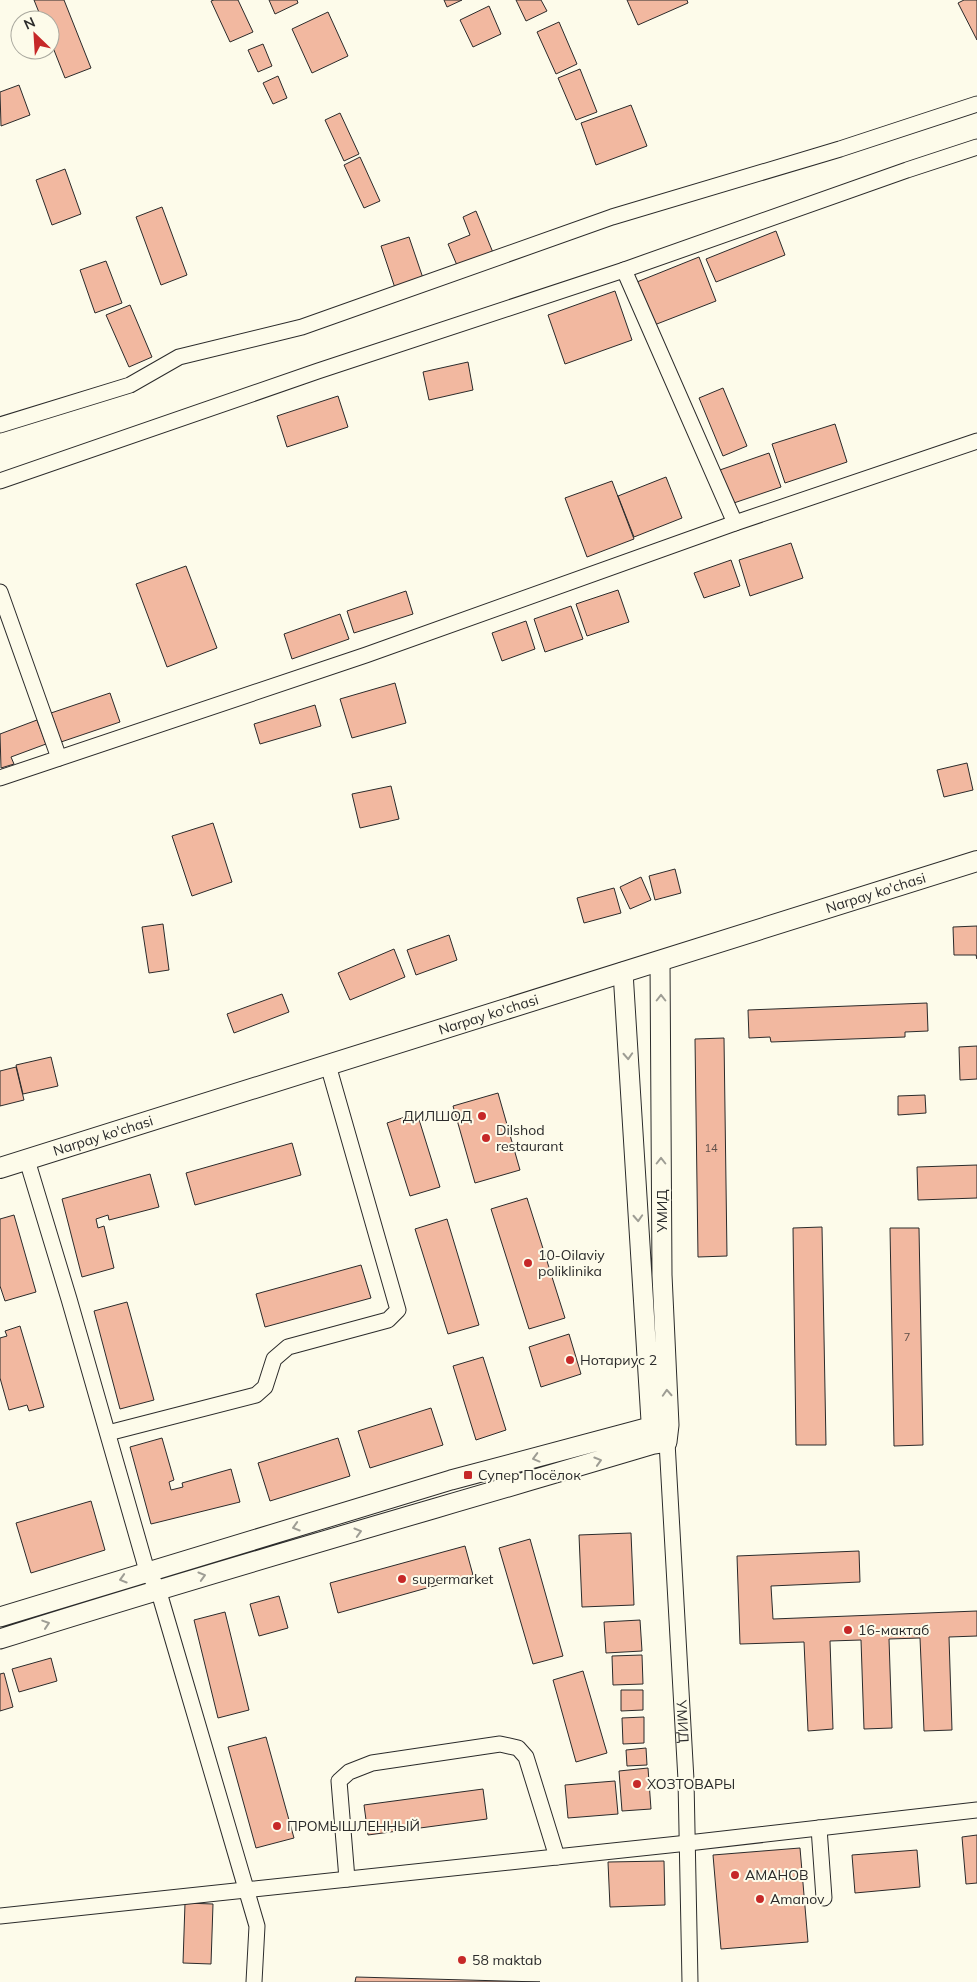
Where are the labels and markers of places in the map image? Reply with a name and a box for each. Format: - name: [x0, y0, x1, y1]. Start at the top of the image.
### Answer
- place label: ДИЛШОД: [403, 1107, 472, 1125]
- marker: ДИЛШОД: [476, 1110, 488, 1122]
- place label: Dilshod restaurant: [496, 1121, 563, 1155]
- marker: Dilshod restaurant: [480, 1132, 492, 1144]
- place label: 10-Oilaviy poliklinika: [538, 1246, 605, 1280]
- marker: 10-Oilaviy poliklinika: [522, 1257, 534, 1269]
- place label: Нотариус 2: [580, 1351, 657, 1369]
- marker: Нотариус 2: [564, 1354, 576, 1366]
- place label: Супер Посёлок: [478, 1466, 581, 1484]
- marker: Супер Посёлок: [462, 1469, 474, 1481]
- place label: supermarket: [412, 1570, 494, 1588]
- marker: supermarket: [396, 1573, 408, 1585]
- place label: 16-мактаб: [858, 1621, 929, 1639]
- marker: 16-мактаб: [842, 1624, 854, 1636]
- place label: ХОЗТОВАРЫ: [647, 1775, 735, 1793]
- marker: ХОЗТОВАРЫ: [631, 1778, 643, 1790]
- place label: ПРОМЫШЛЕННЫЙ: [287, 1817, 420, 1835]
- marker: ПРОМЫШЛЕННЫЙ: [271, 1820, 283, 1832]
- place label: АМАНОВ: [745, 1866, 809, 1884]
- marker: АМАНОВ: [729, 1869, 741, 1881]
- place label: Amanov: [770, 1890, 825, 1908]
- marker: Amanov: [754, 1893, 766, 1905]
- place label: 58 maktab: [472, 1951, 542, 1969]
- marker: 58 maktab: [456, 1954, 468, 1966]

